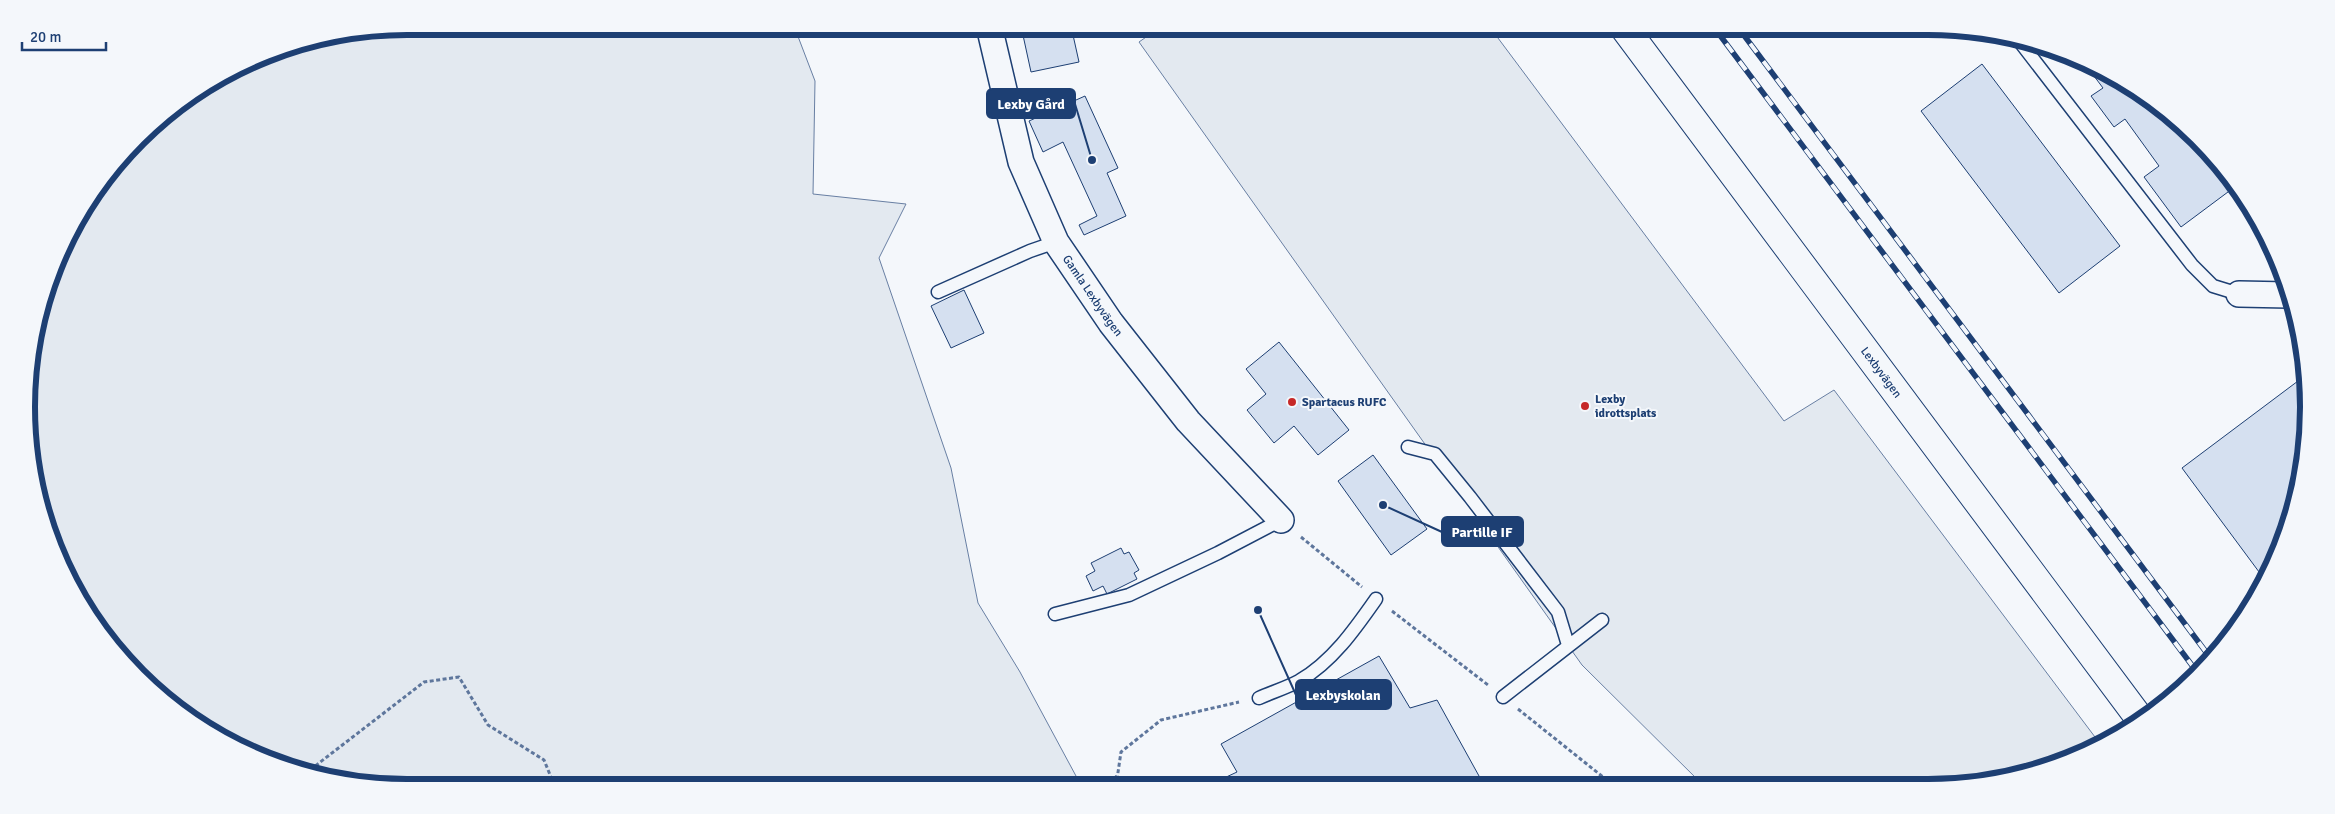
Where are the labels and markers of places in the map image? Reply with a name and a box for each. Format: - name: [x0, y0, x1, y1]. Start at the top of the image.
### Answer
- callout: Lexby Gård: [987, 89, 1075, 118]
- place label: Lexby idrottsplats: [1595, 392, 1657, 421]
- place label: Spartacus RUFC: [1302, 395, 1387, 410]
- marker: Spartacus RUFC: [1286, 396, 1298, 408]
- marker: Lexby idrottsplats: [1579, 400, 1591, 412]
- callout: Partille IF: [1442, 517, 1523, 546]
- callout: Lexbyskolan: [1296, 680, 1391, 709]

